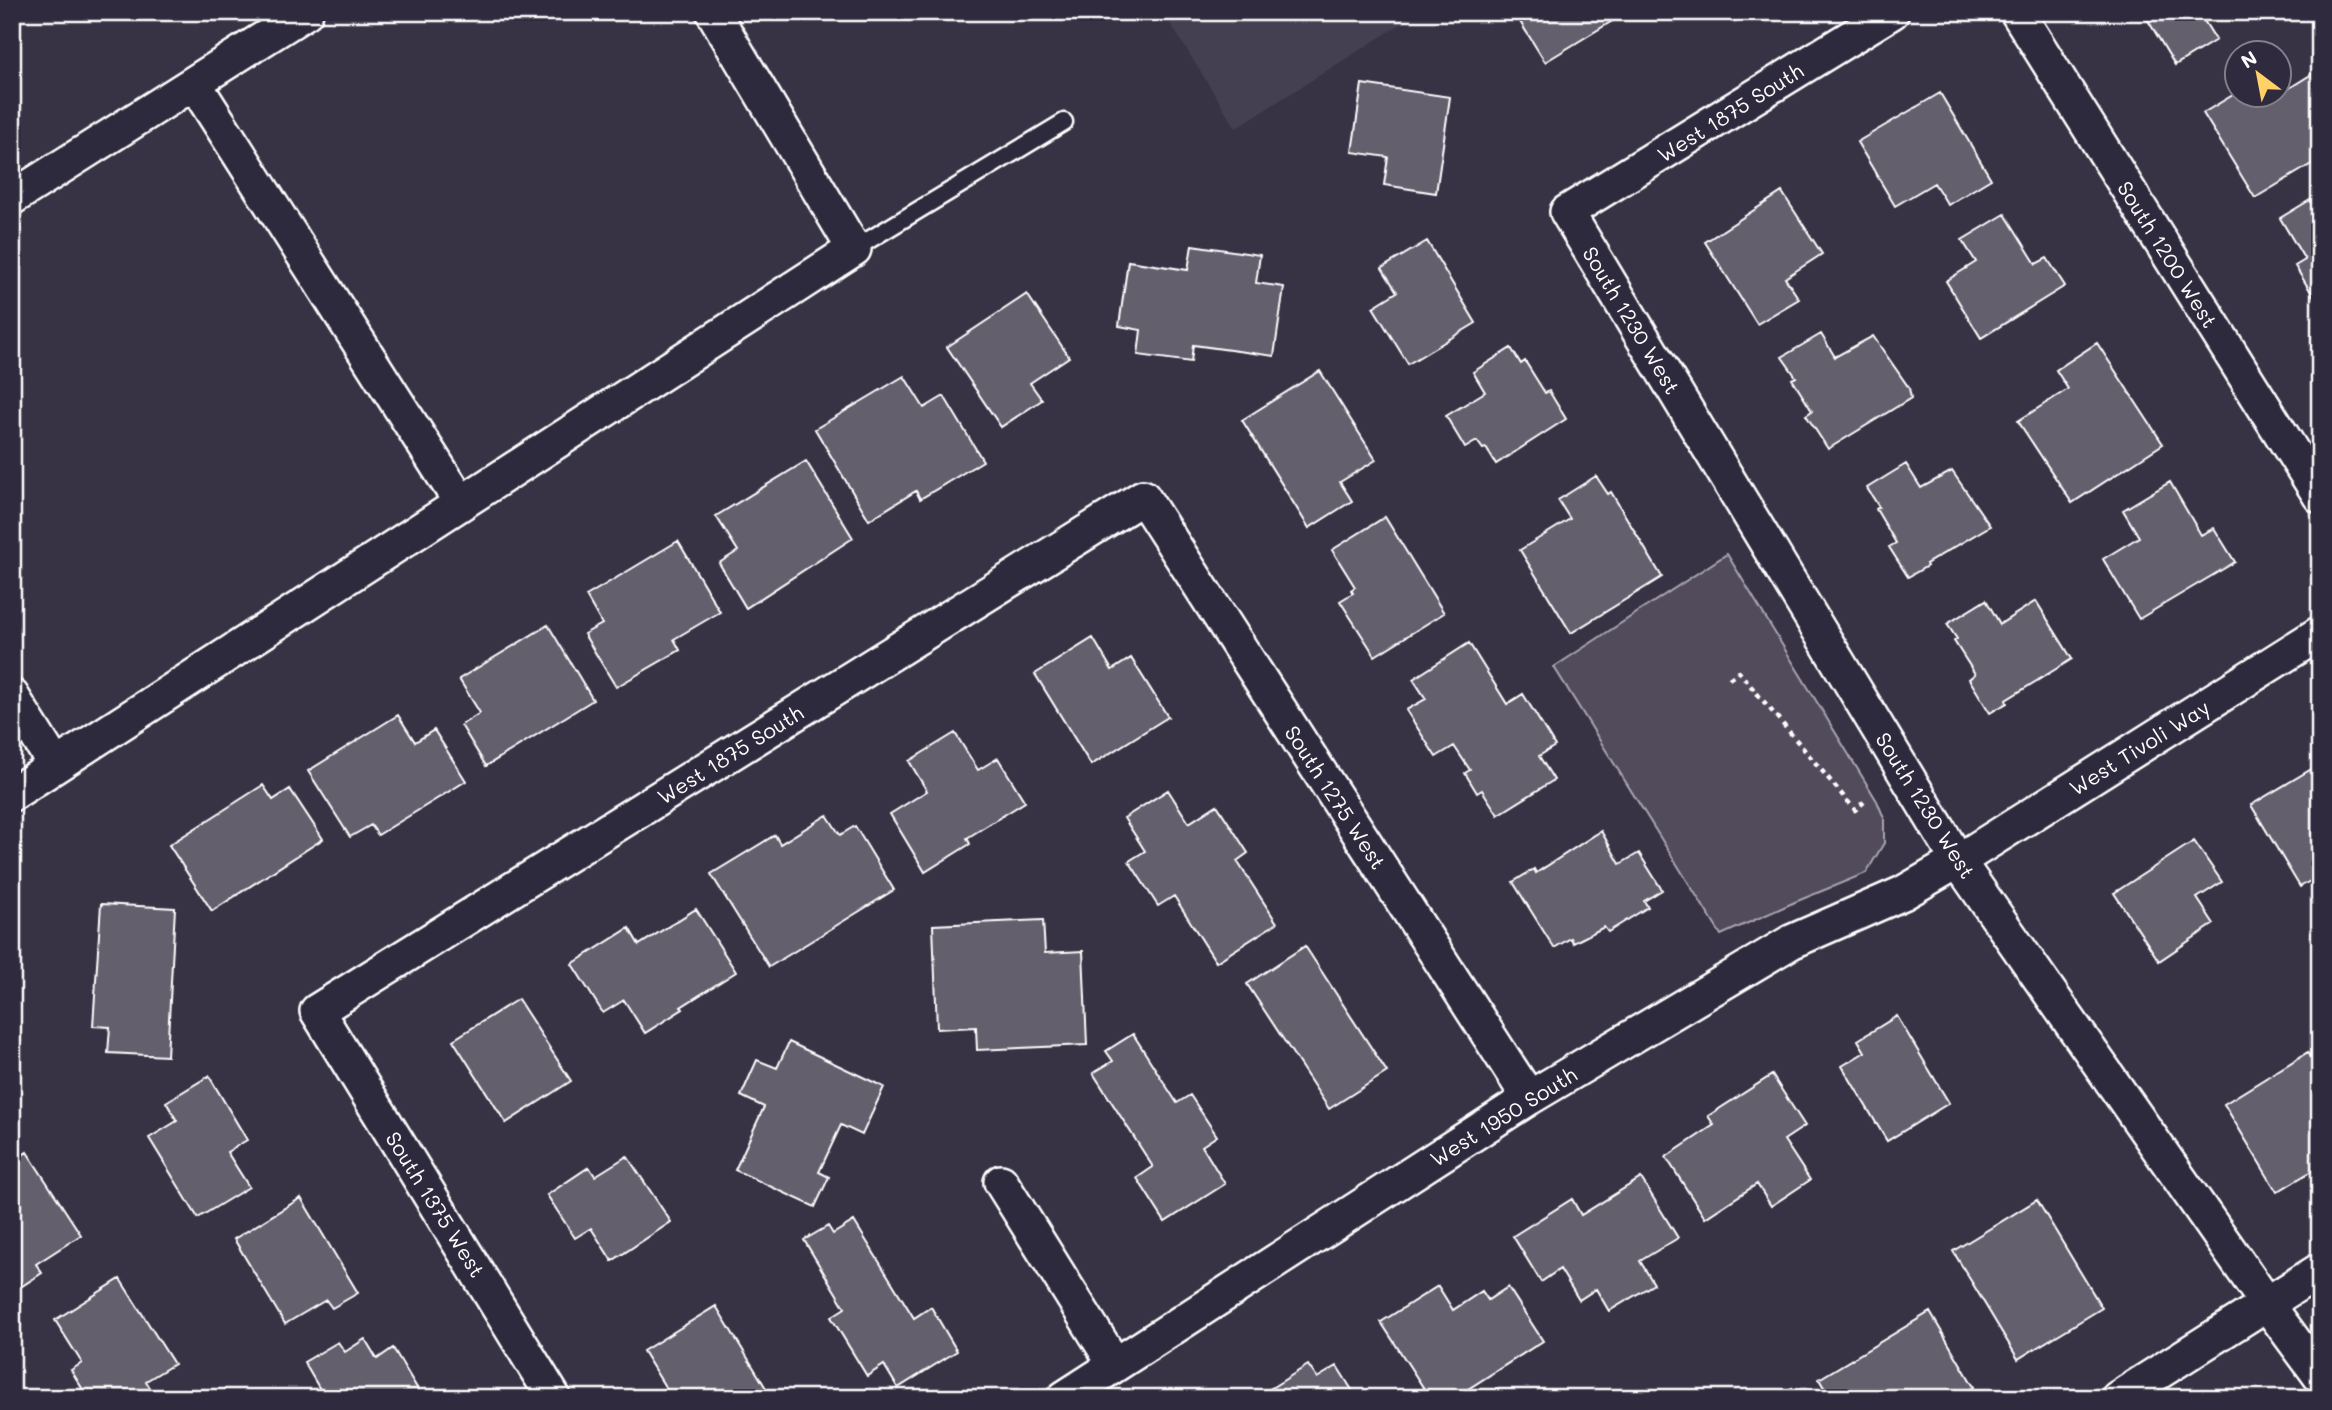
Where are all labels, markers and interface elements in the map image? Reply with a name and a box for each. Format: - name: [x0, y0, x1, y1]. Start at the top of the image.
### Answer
- north arrow: [2224, 38, 2294, 108]
- text: N: [2236, 45, 2261, 74]
- street label: West 1875 South: [1652, 56, 1808, 168]
- street label: South 1200 West: [2112, 176, 2224, 332]
- street label: South 1230 West: [1577, 241, 1687, 399]
- street label: West Tivoli Way: [2064, 693, 2214, 801]
- street label: West 1875 South: [652, 698, 808, 810]
- street label: South 1275 West: [1279, 720, 1393, 874]
- street label: South 1230 West: [1870, 727, 1982, 883]
- street label: West 1950 South: [1425, 1060, 1581, 1172]
- street label: South 1375 West: [380, 1126, 492, 1282]

